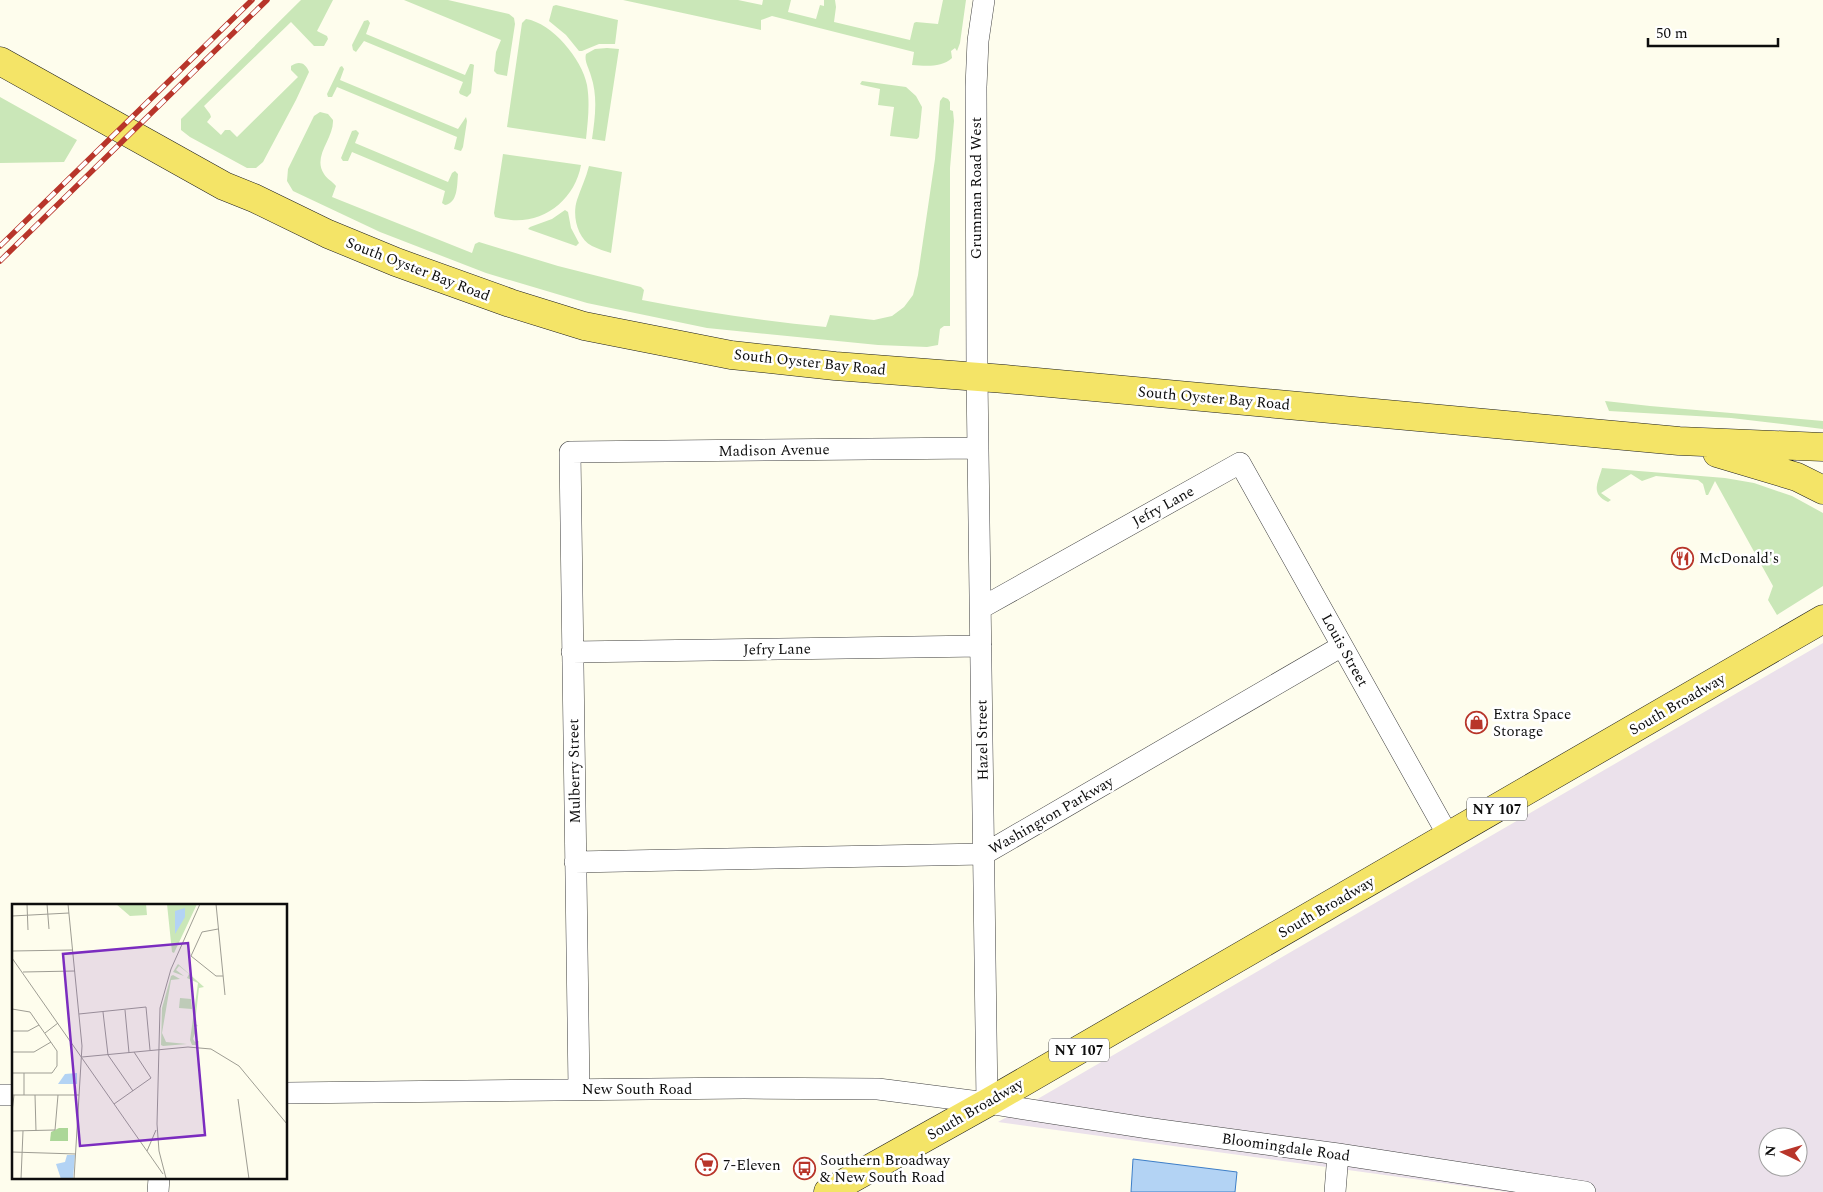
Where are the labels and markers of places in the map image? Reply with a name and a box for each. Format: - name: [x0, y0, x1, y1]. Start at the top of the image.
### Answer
- restaurant icon: McDonald's: [1671, 546, 1695, 570]
- place label: McDonald's: [1699, 547, 1779, 570]
- place label: Extra Space Storage: [1493, 703, 1571, 743]
- shop icon: Extra Space Storage: [1465, 711, 1489, 735]
- place label: Southern Broadway & New South Road: [820, 1149, 951, 1189]
- supermarket icon: 7-Eleven: [695, 1153, 719, 1177]
- place label: 7-Eleven: [723, 1154, 781, 1177]
- bus stop icon: Southern Broadway & New South Road: [792, 1157, 816, 1181]

